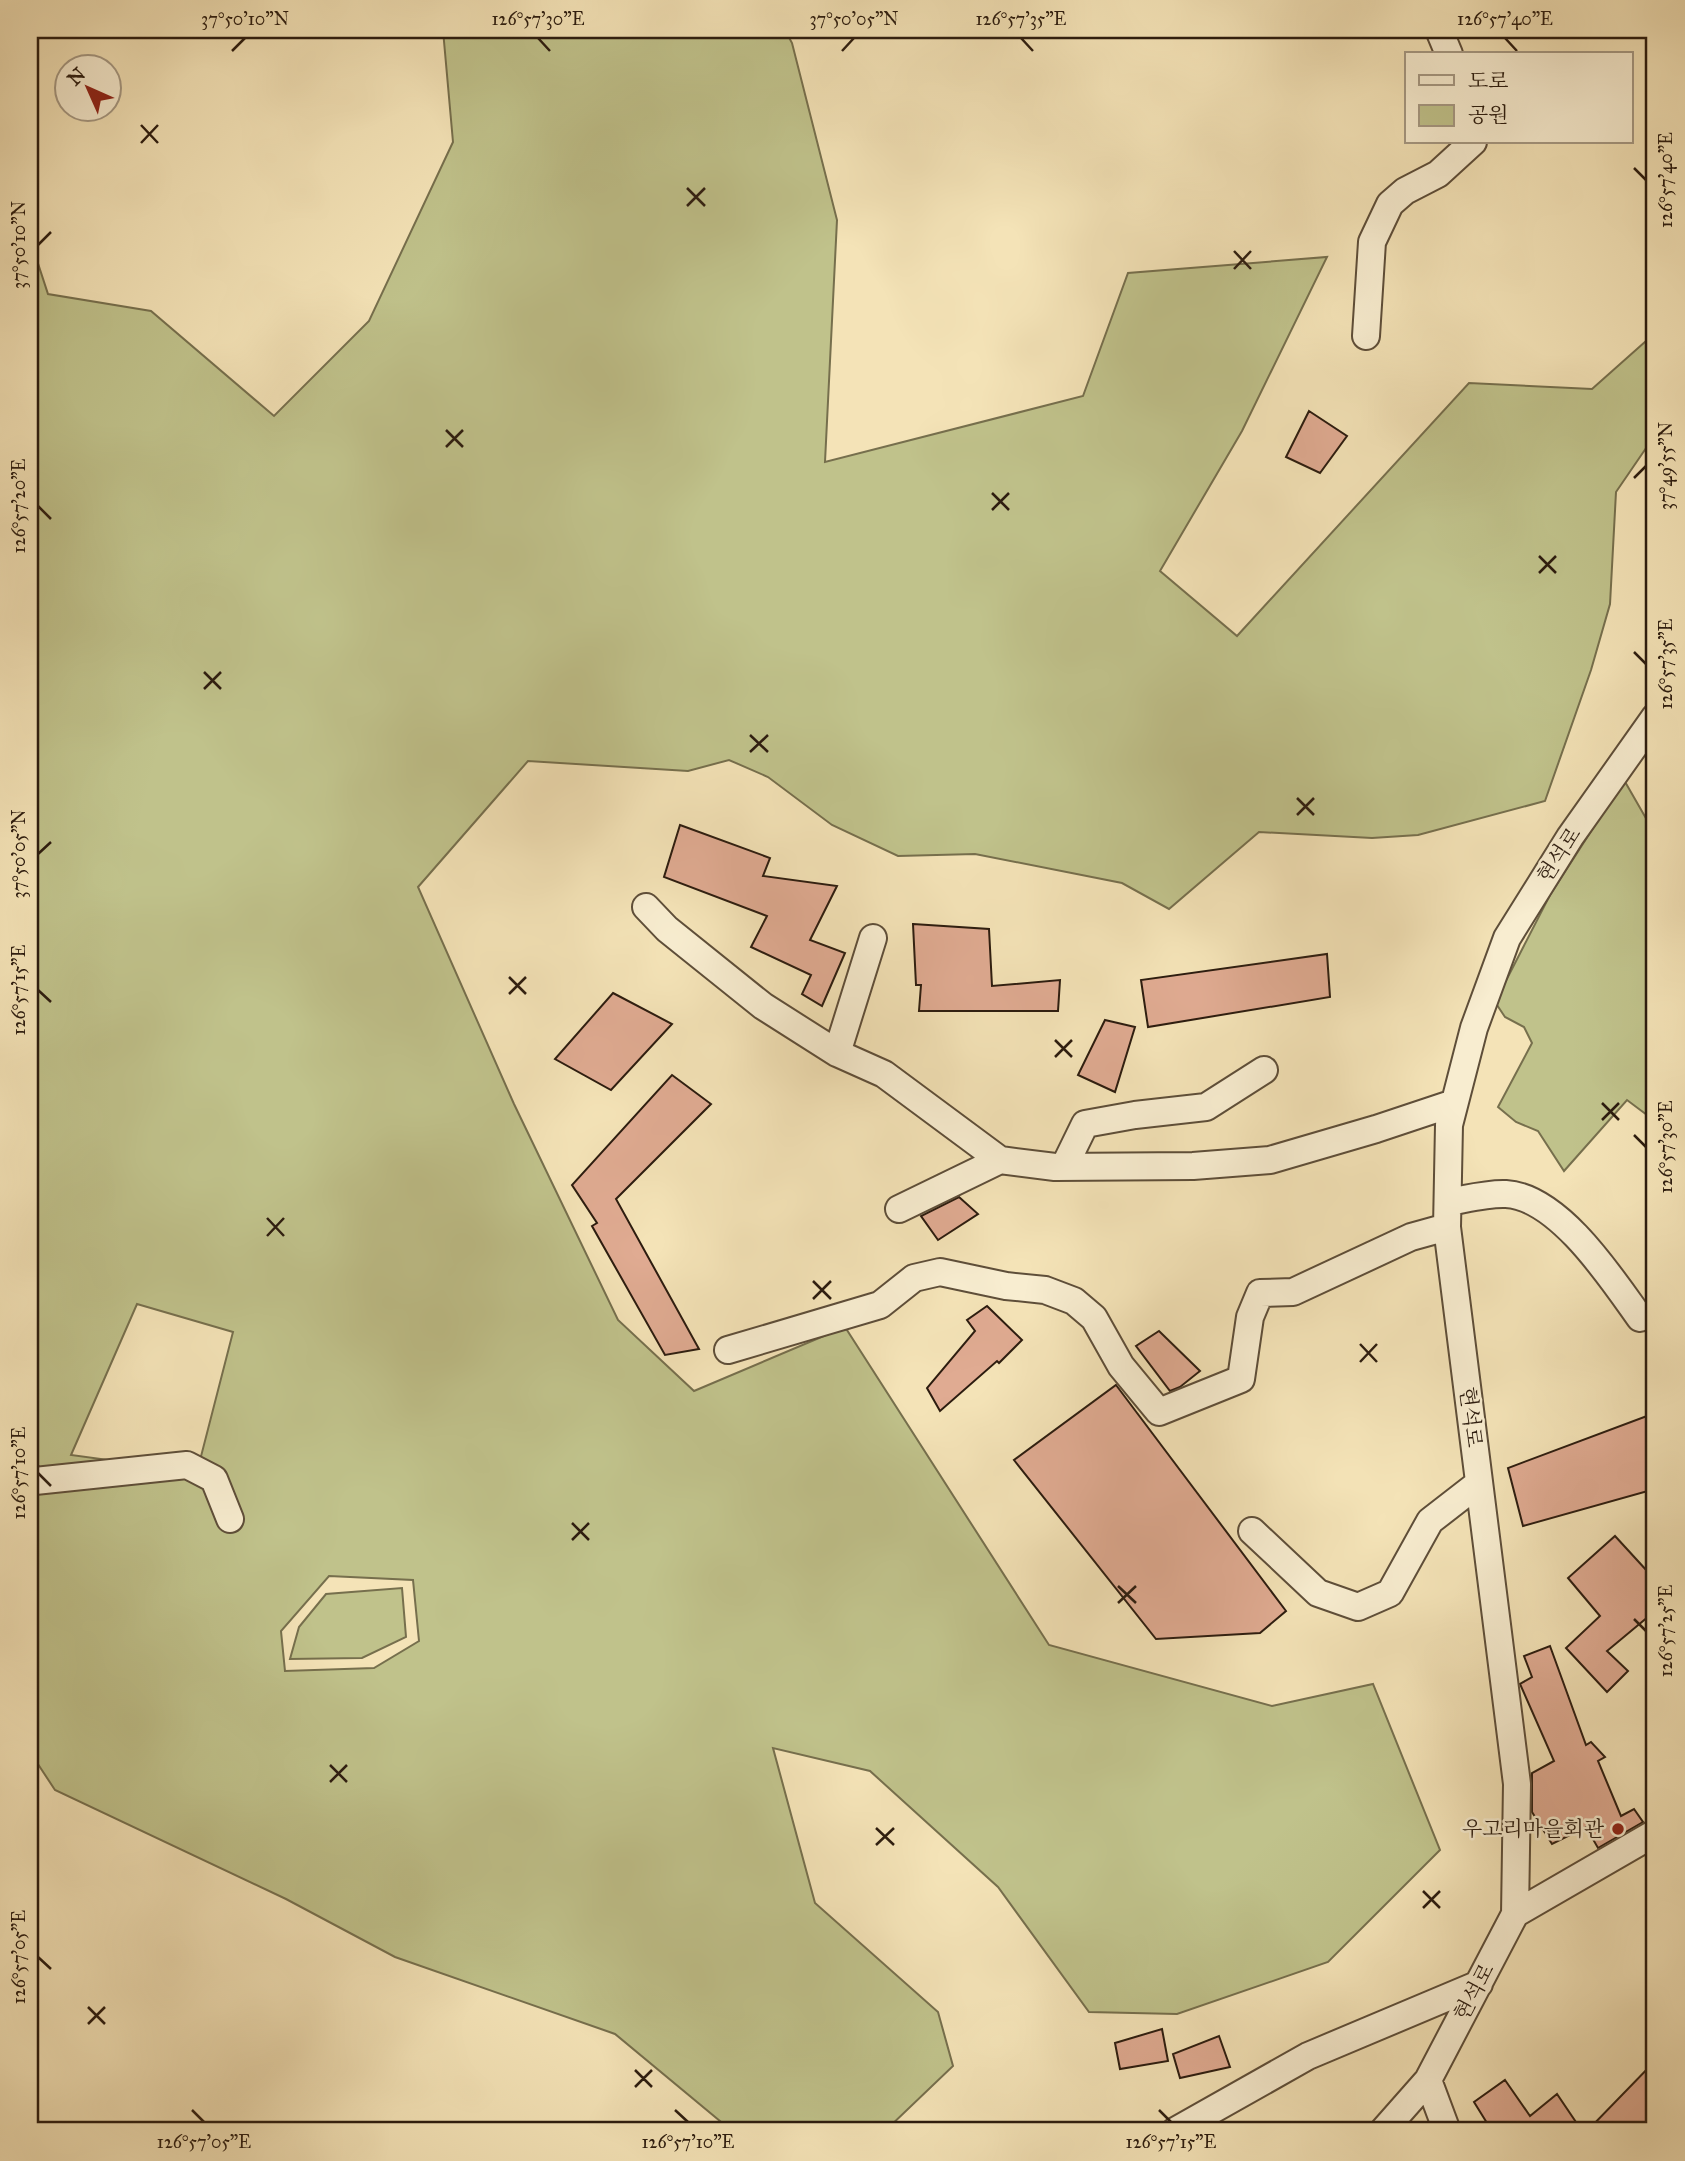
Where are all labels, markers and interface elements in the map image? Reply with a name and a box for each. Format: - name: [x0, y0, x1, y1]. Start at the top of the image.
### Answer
- text: 37°50'10"N: [201, 8, 289, 30]
- text: 126°57'30"E: [491, 8, 585, 30]
- text: 37°50'05"N: [809, 8, 899, 30]
- text: 126°57'35"E: [975, 8, 1067, 30]
- text: 126°57'40"E: [1457, 8, 1553, 30]
- north arrow: [52, 52, 122, 122]
- legend: [1405, 52, 1632, 144]
- text: N: [62, 62, 90, 90]
- text: 도로: [1468, 68, 1509, 94]
- text: 공원: [1468, 102, 1509, 128]
- text: 126°57'40"E: [1655, 132, 1677, 228]
- text: 37°50'10"N: [8, 201, 30, 289]
- text: 37°49'55"N: [1655, 422, 1677, 510]
- text: 126°57'20"E: [8, 458, 30, 553]
- text: 126°57'35"E: [1655, 618, 1677, 710]
- text: 37°50'05"N: [8, 809, 30, 899]
- street label: 현석로: [1532, 822, 1586, 888]
- text: 126°57'15"E: [8, 944, 30, 1035]
- text: 126°57'30"E: [1655, 1100, 1677, 1194]
- street label: 현석로: [1454, 1385, 1488, 1449]
- text: 126°57'10"E: [8, 1426, 30, 1519]
- text: 126°57'25"E: [1655, 1585, 1677, 1677]
- place label: 우고리마을회관: [1462, 1816, 1605, 1842]
- marker: 우고리마을회관: [1610, 1821, 1626, 1837]
- text: 126°57'05"E: [8, 1910, 30, 2004]
- street label: 현석로: [1448, 1959, 1500, 2025]
- text: 126°57'05"E: [157, 2131, 251, 2153]
- text: 126°57'10"E: [642, 2131, 735, 2153]
- text: 126°57'15"E: [1126, 2131, 1217, 2153]

